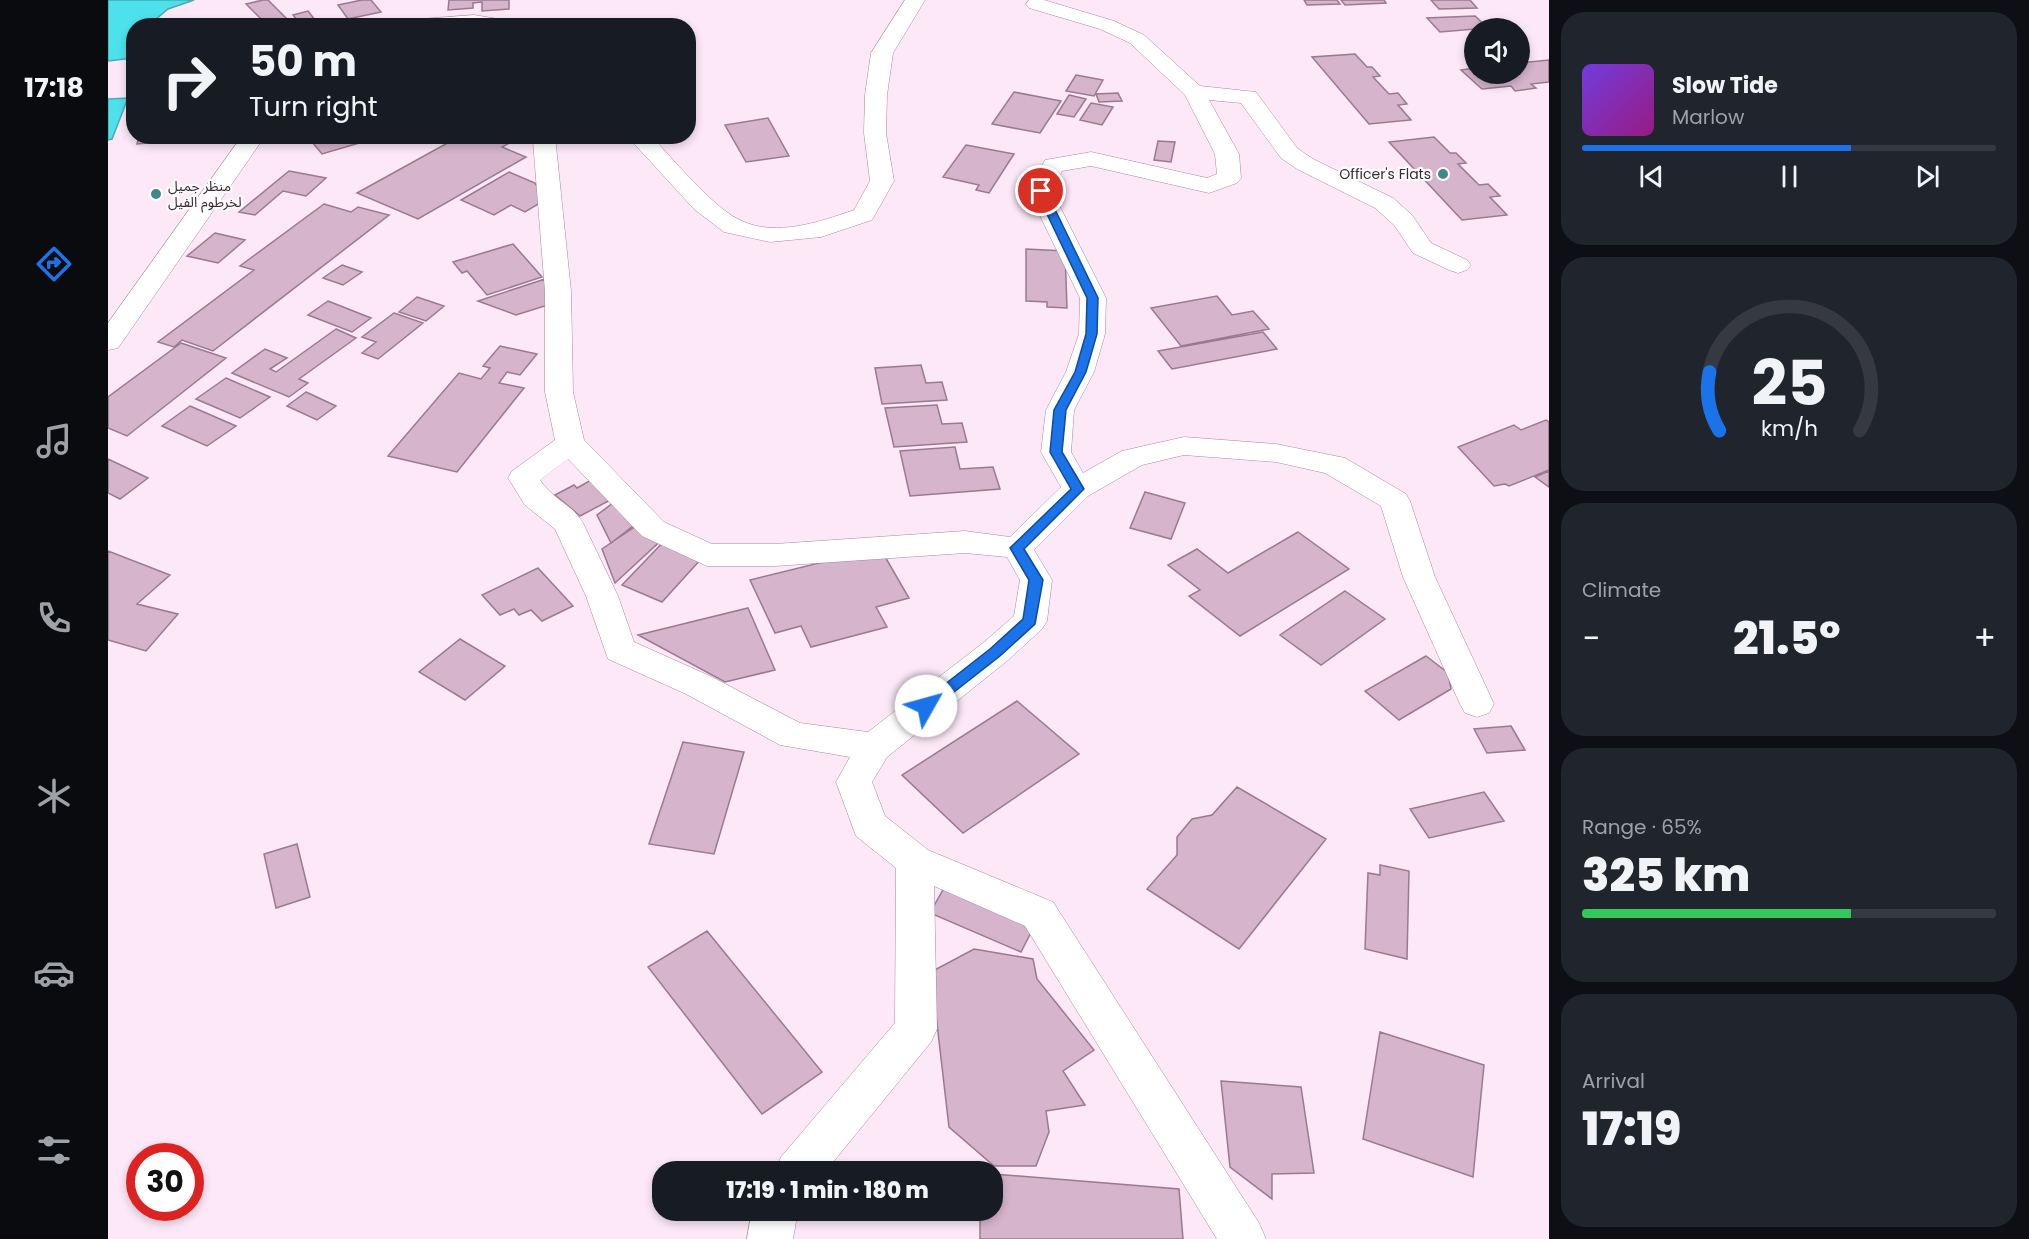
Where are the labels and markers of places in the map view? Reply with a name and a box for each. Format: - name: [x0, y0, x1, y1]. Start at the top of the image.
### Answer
- place label: Officer's Flats: [1339, 164, 1431, 184]
- pin: [1015, 165, 1066, 216]
- marker: Officer's Flats: [1436, 167, 1450, 181]
- place label: منظر جميل لخرطوم الفيل: [168, 176, 242, 213]
- marker: منظر جميل لخرطوم الفيل: [149, 187, 163, 201]

